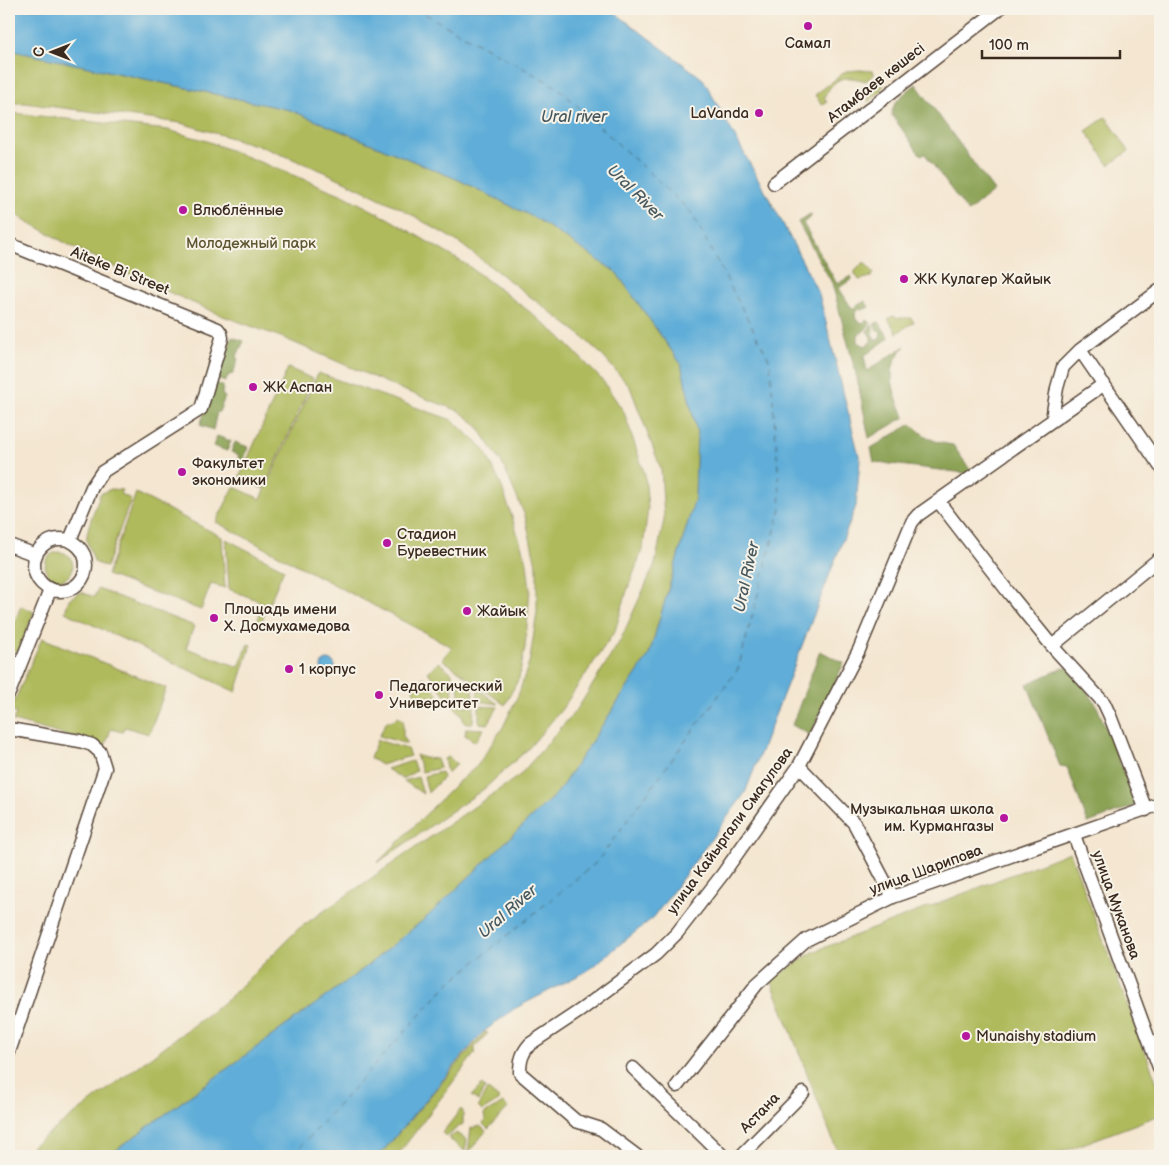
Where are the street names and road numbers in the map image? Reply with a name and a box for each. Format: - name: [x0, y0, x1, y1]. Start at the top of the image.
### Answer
- street label: Атамбаев көшесі: [823, 39, 929, 128]
- street label: Aiteke Bi Street: [68, 243, 172, 300]
- street label: улица Кайыргали Смагулова: [663, 744, 797, 918]
- street label: улица Шарипова: [867, 841, 985, 899]
- street label: улица Муканова: [1087, 848, 1145, 962]
- street label: Астана: [735, 1089, 784, 1138]

